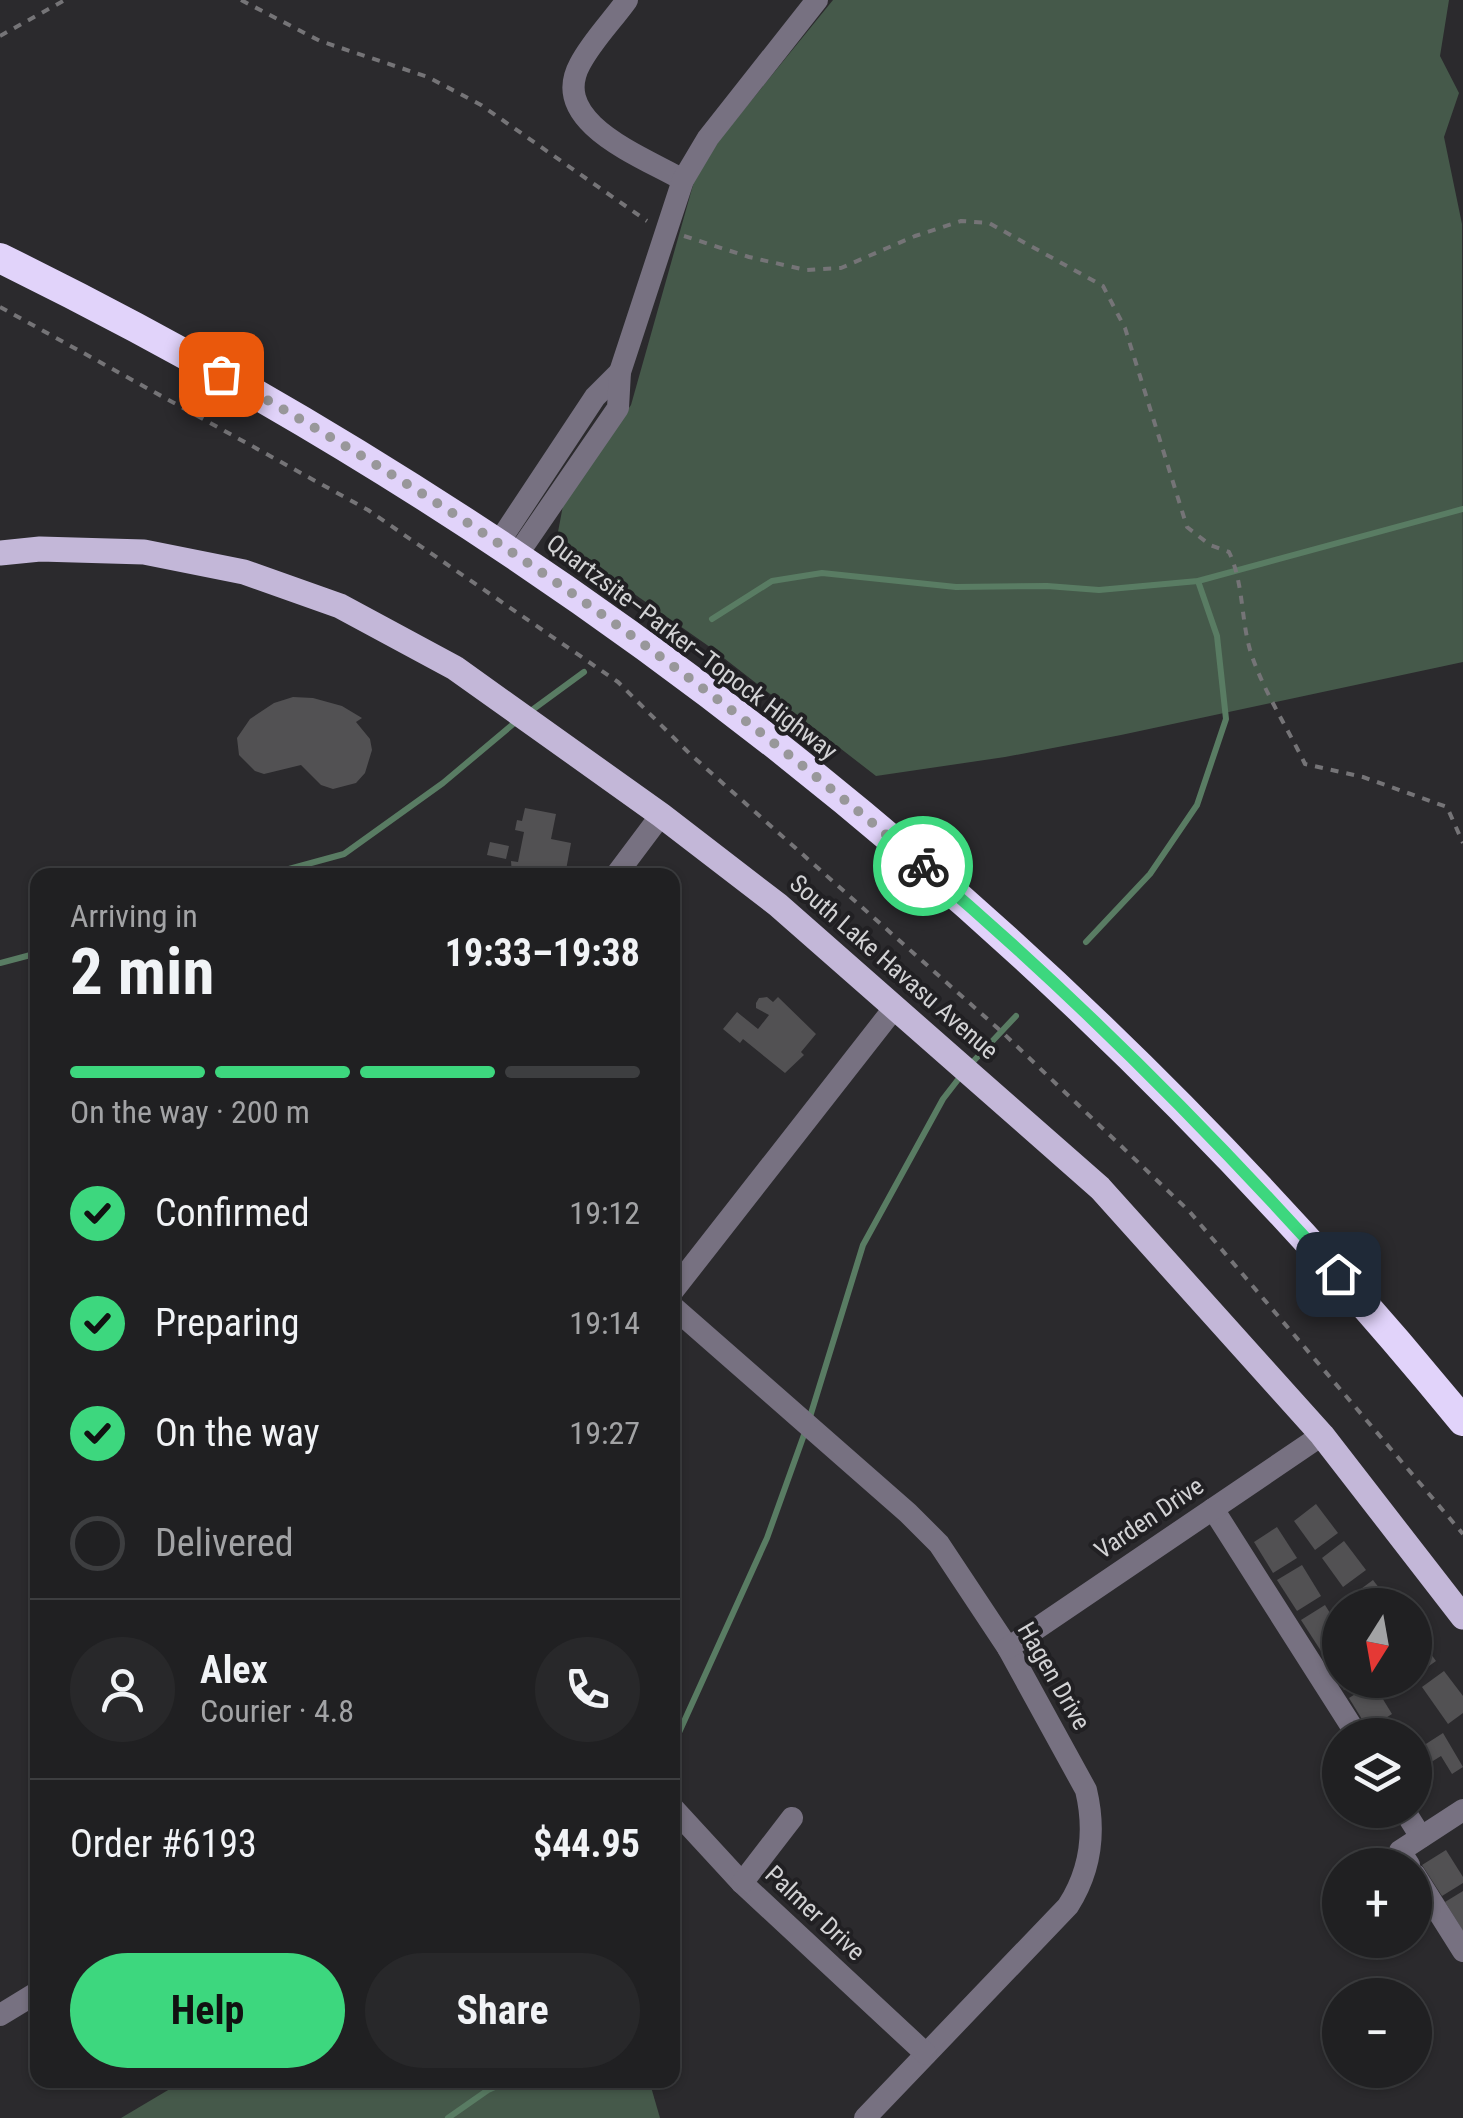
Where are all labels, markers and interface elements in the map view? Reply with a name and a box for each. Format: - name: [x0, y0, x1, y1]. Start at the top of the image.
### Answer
- pin: [179, 332, 264, 417]
- icon: bag: [194, 347, 249, 402]
- street label: Quartzsite–Parker–Topock Highway: [541, 528, 843, 766]
- courier: [873, 816, 973, 916]
- icon: bike: [896, 839, 951, 894]
- street label: South Lake Havasu Avenue: [784, 869, 1004, 1065]
- text: Arriving in: [70, 897, 198, 935]
- text: 19:33–19:38: [445, 931, 640, 975]
- text: 2 min: [70, 934, 214, 1010]
- text: On the way · 200 m: [70, 1093, 310, 1131]
- icon: check: [70, 1186, 125, 1241]
- text: Confirmed: [155, 1191, 310, 1235]
- text: 19:12: [569, 1194, 640, 1232]
- pin: [1296, 1232, 1381, 1317]
- icon: home: [1311, 1247, 1366, 1302]
- icon: check: [70, 1296, 125, 1351]
- text: Preparing: [155, 1301, 300, 1345]
- text: 19:14: [569, 1304, 640, 1342]
- icon: check: [70, 1406, 125, 1461]
- text: On the way: [155, 1411, 320, 1455]
- text: 19:27: [569, 1414, 640, 1452]
- street label: Varden Drive: [1089, 1471, 1209, 1565]
- text: Delivered: [155, 1521, 294, 1565]
- north arrow: [1322, 1588, 1432, 1698]
- map controls: [1322, 1588, 1432, 2088]
- street label: Hagen Drive: [1012, 1617, 1096, 1735]
- button: person: [70, 1637, 175, 1742]
- button: phone: [535, 1637, 640, 1742]
- text: Alex: [200, 1648, 268, 1692]
- text: Courier · 4.8: [200, 1692, 354, 1730]
- button: layers: [1322, 1718, 1432, 1828]
- text: Order #6193: [70, 1822, 257, 1866]
- text: $44.95: [533, 1822, 640, 1866]
- button: +: [1322, 1848, 1432, 1958]
- street label: Palmer Drive: [759, 1860, 871, 1966]
- button: Help: [70, 1953, 345, 2068]
- button: Share: [365, 1953, 640, 2068]
- button: −: [1322, 1978, 1432, 2088]

